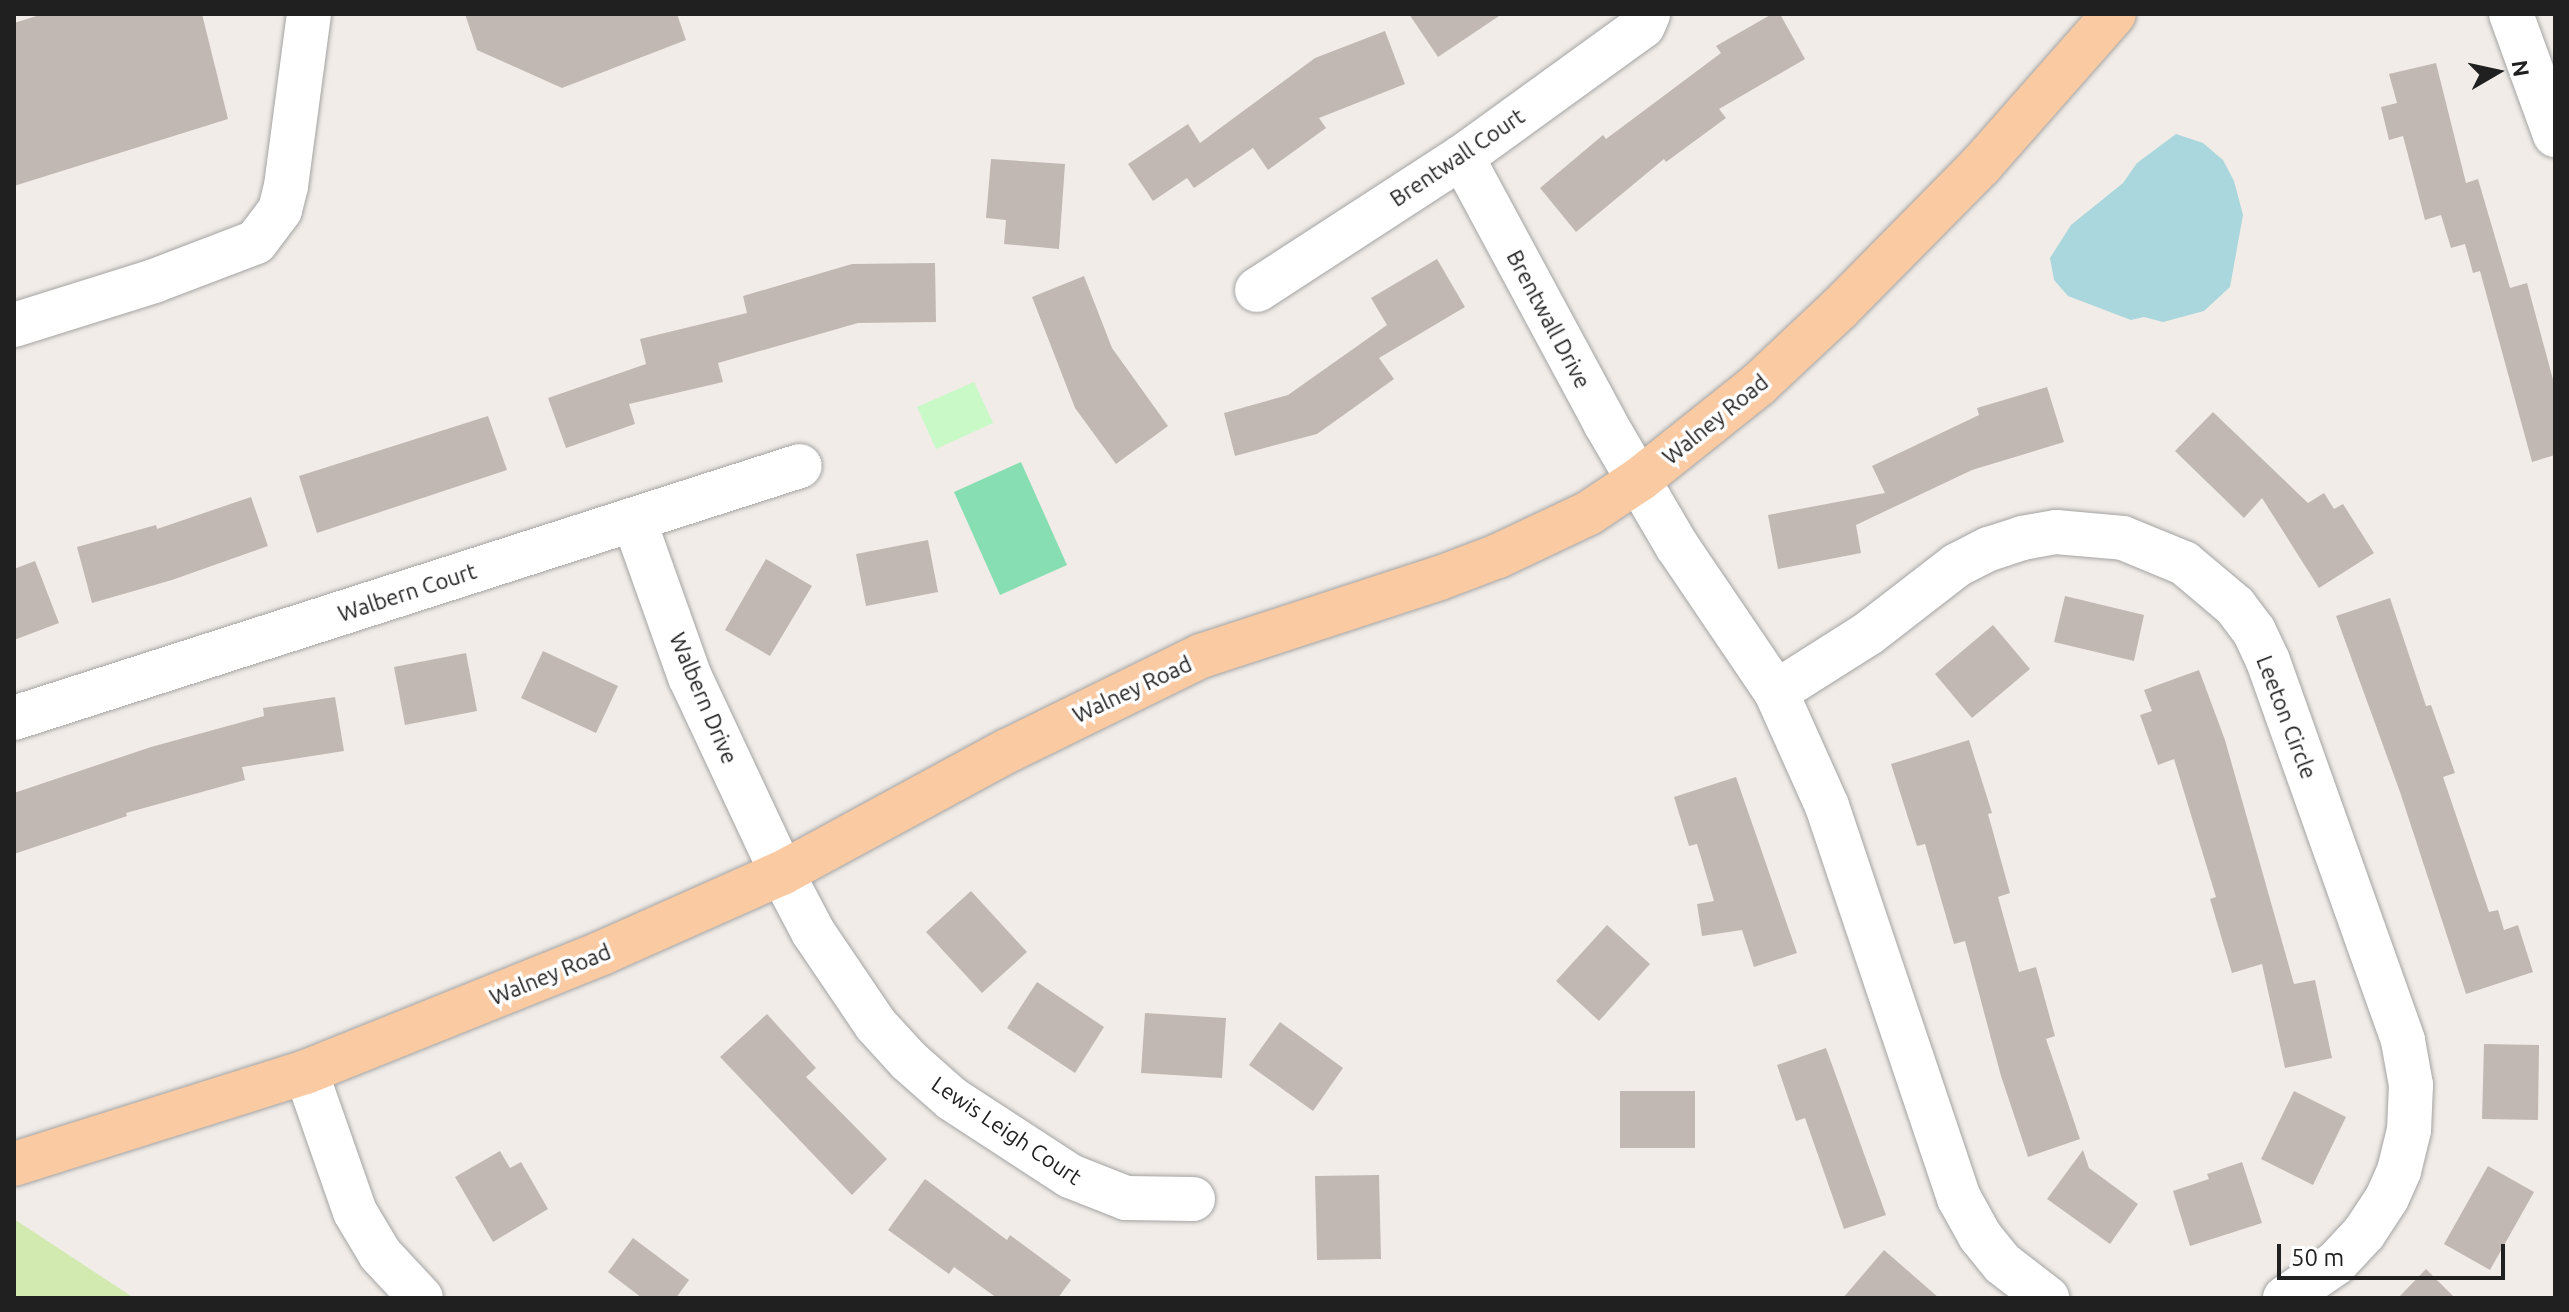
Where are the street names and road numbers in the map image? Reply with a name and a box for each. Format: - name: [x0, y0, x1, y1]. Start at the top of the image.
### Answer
- street label: Brentwall Court: [1385, 102, 1529, 212]
- street label: Brentwall Drive: [1502, 245, 1596, 393]
- street label: Walney Road: [1657, 368, 1773, 470]
- street label: Walbern Court: [335, 557, 479, 627]
- street label: Walbern Drive: [665, 628, 743, 768]
- street label: Walney Road: [1068, 650, 1196, 728]
- street label: Leeton Circle: [2251, 652, 2323, 782]
- street label: Walney Road: [486, 938, 614, 1010]
- street label: Lewis Leigh Court: [927, 1070, 1087, 1190]

